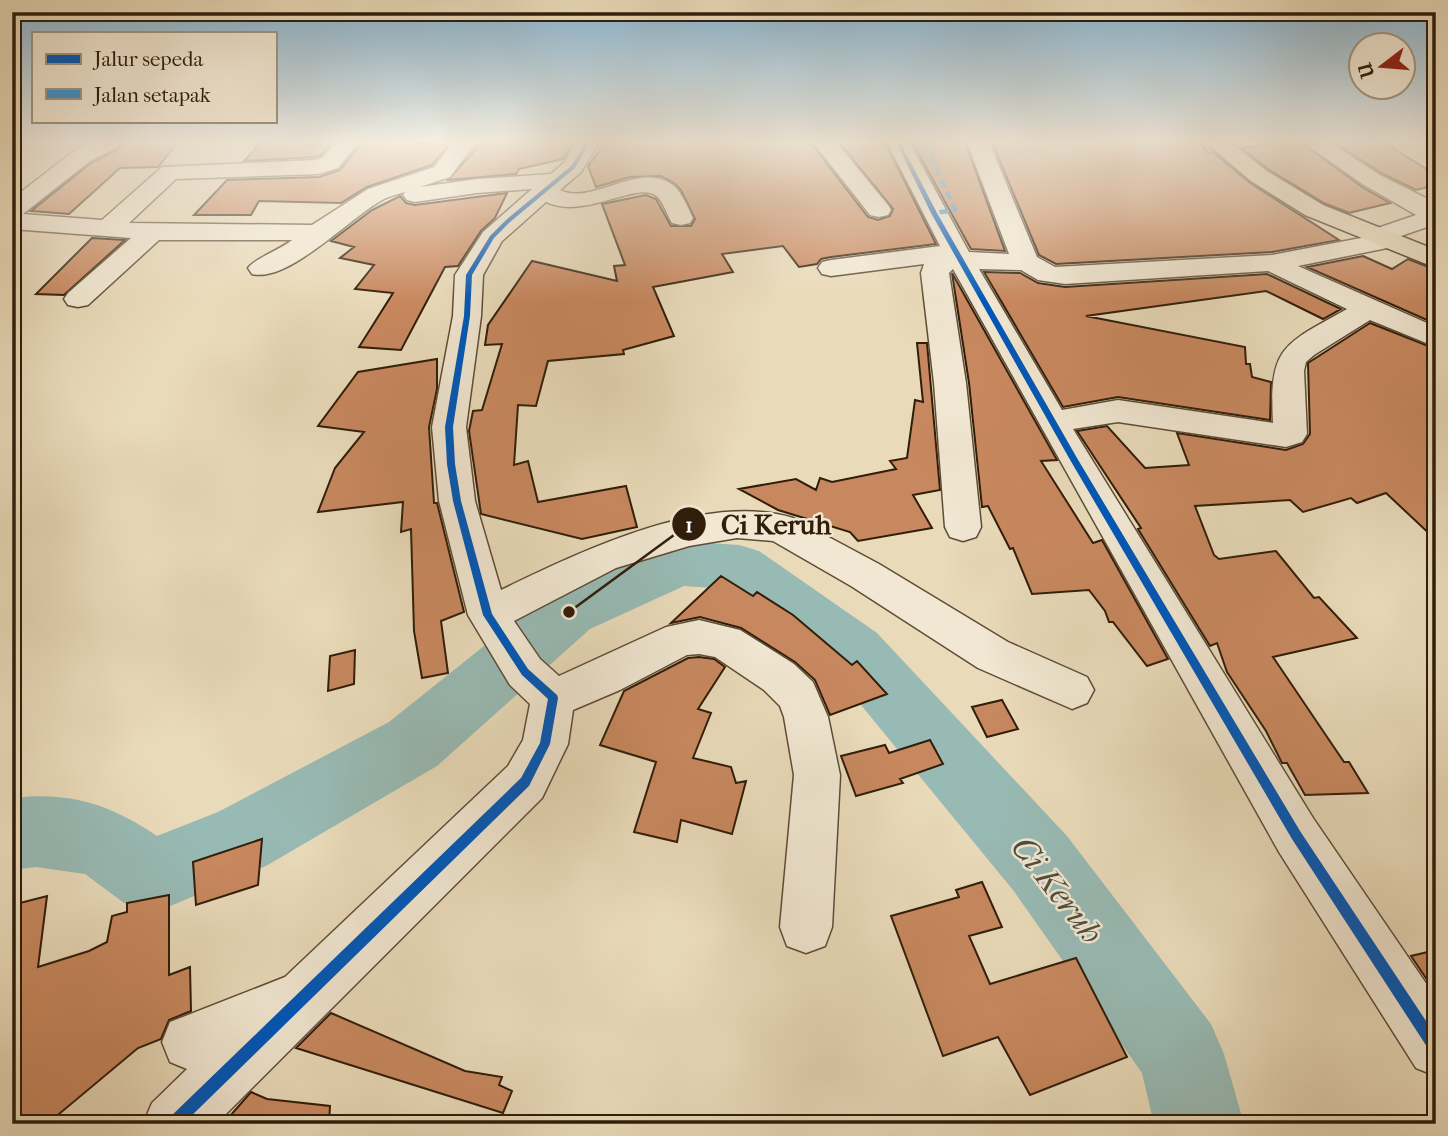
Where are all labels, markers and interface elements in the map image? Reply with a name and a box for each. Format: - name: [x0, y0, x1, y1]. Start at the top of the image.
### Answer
- legend: [32, 32, 276, 122]
- north arrow: [1346, 32, 1416, 102]
- text: Jalur sepeda: [92, 47, 203, 71]
- text: U: [1354, 60, 1380, 82]
- text: Jalan setapak: [92, 83, 211, 107]
- callout: Ci Keruh: [672, 500, 845, 549]
- text: Ci Keruh: [721, 508, 831, 541]
- text: 1: [685, 513, 693, 537]
- water label: Ci Keruh: [1003, 829, 1111, 951]

